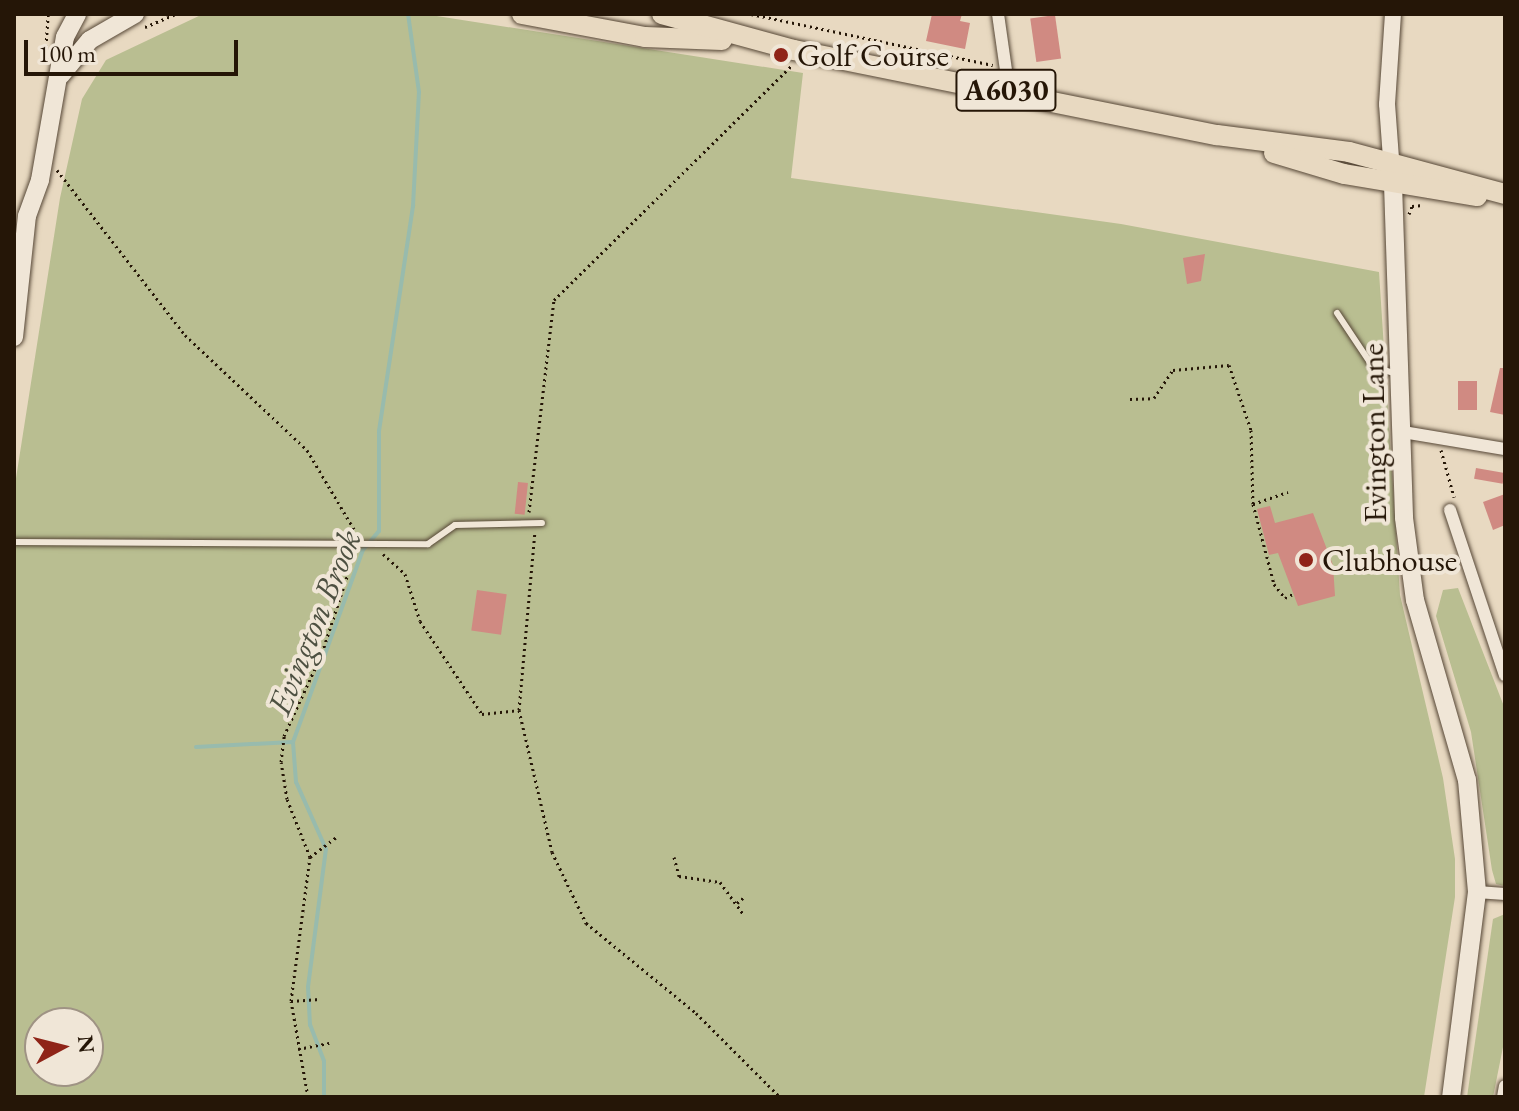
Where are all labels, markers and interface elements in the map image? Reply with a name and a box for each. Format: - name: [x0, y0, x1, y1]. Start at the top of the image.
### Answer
- scale bar: [28, 24, 242, 74]
- place label: Golf Course: [797, 36, 949, 74]
- text: 100 m: [38, 38, 96, 69]
- marker: Golf Course: [772, 46, 790, 64]
- road number: A6030: [954, 64, 1058, 116]
- street label: Evington Lane: [1353, 343, 1395, 523]
- water label: Evington Brook: [258, 524, 370, 720]
- place label: Clubhouse: [1322, 541, 1457, 579]
- marker: Clubhouse: [1297, 551, 1315, 569]
- north arrow: [24, 1007, 104, 1087]
- text: N: [71, 1034, 102, 1055]

